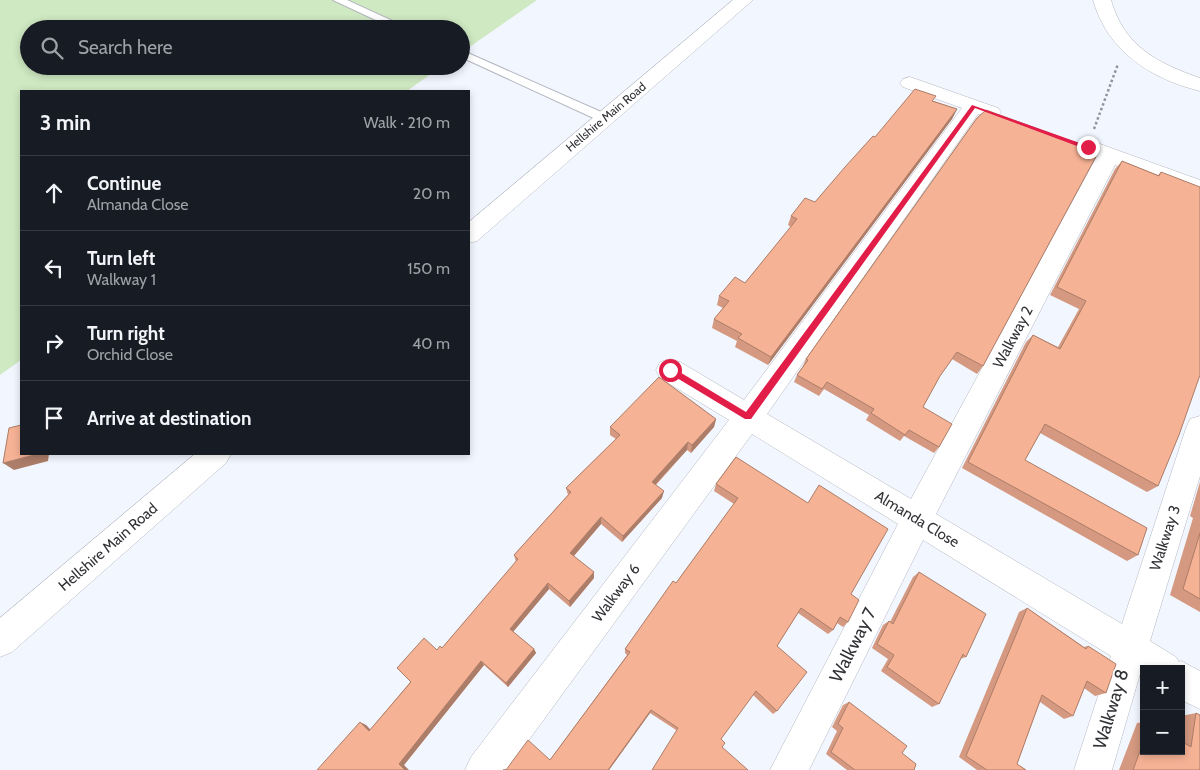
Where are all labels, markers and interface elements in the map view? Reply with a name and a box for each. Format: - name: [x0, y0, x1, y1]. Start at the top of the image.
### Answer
- search box: [20, 20, 470, 75]
- icon: search: [38, 34, 66, 62]
- text: Search here: [78, 36, 172, 59]
- street label: Hellshire Main Road: [563, 79, 649, 155]
- text: 3 min: [40, 110, 91, 135]
- text: Walk · 210 m: [363, 113, 450, 132]
- route end: [1077, 136, 1100, 159]
- text: Continue: [87, 172, 161, 195]
- icon: ahead: [40, 179, 68, 207]
- text: 20 m: [413, 184, 450, 203]
- text: Almanda Close: [87, 195, 189, 214]
- text: Turn left: [87, 247, 155, 270]
- icon: left: [40, 254, 68, 282]
- text: 150 m: [407, 259, 450, 278]
- text: Walkway 1: [87, 270, 156, 289]
- street label: Walkway 2: [989, 303, 1037, 371]
- text: Turn right: [87, 322, 165, 345]
- icon: right: [40, 329, 68, 357]
- text: 40 m: [412, 334, 450, 353]
- text: Orchid Close: [87, 345, 173, 364]
- route start: [659, 359, 682, 382]
- icon: arrive: [40, 404, 68, 432]
- text: Arrive at destination: [87, 407, 251, 430]
- street label: Almanda Close: [872, 487, 963, 551]
- street label: Hellshire Main Road: [55, 499, 161, 595]
- street label: Walkway 3: [1146, 503, 1184, 573]
- street label: Walkway 6: [588, 560, 644, 626]
- street label: Walkway 7: [825, 604, 881, 686]
- map controls: [1140, 665, 1185, 755]
- button: +: [1140, 665, 1185, 710]
- street label: Walkway 8: [1088, 666, 1134, 752]
- button: −: [1140, 710, 1185, 755]

